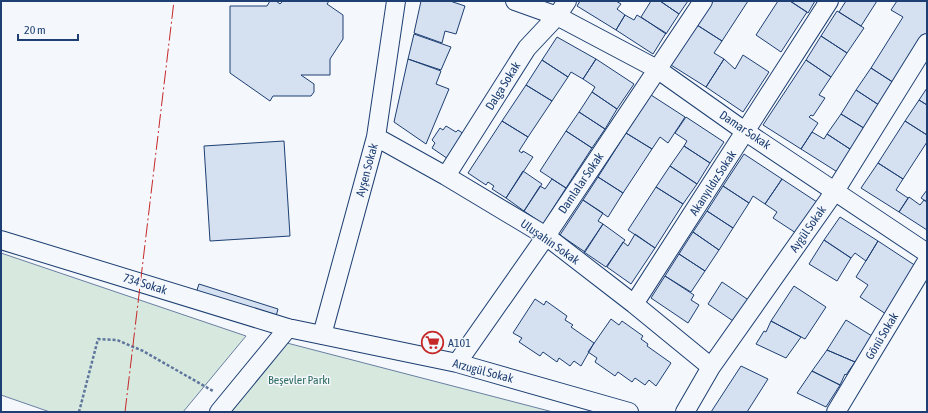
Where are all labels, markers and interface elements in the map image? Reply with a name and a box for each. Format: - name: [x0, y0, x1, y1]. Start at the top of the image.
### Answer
- scale bar: [18, 16, 78, 42]
- text: 20 m: [24, 23, 46, 37]
- street label: Dalga Sokak: [483, 59, 524, 113]
- street label: Damar Sokak: [717, 108, 774, 153]
- street label: Ayşen Sokak: [353, 141, 381, 198]
- street label: Akanyıldız Sokak: [687, 147, 740, 218]
- street label: Damlalar Sokak: [555, 149, 607, 216]
- street label: Aygül Sokak: [787, 203, 829, 255]
- street label: Uluşahin Sokak: [518, 217, 583, 268]
- street label: 734 Sokak: [121, 271, 169, 298]
- street label: Gönü Sokak: [863, 309, 902, 362]
- supermarket icon: A101: [419, 330, 445, 356]
- place label: A101: [448, 336, 471, 350]
- street label: Arzugül Sokak: [451, 356, 516, 386]
- park label: Beşevler Parkı: [268, 373, 330, 387]

